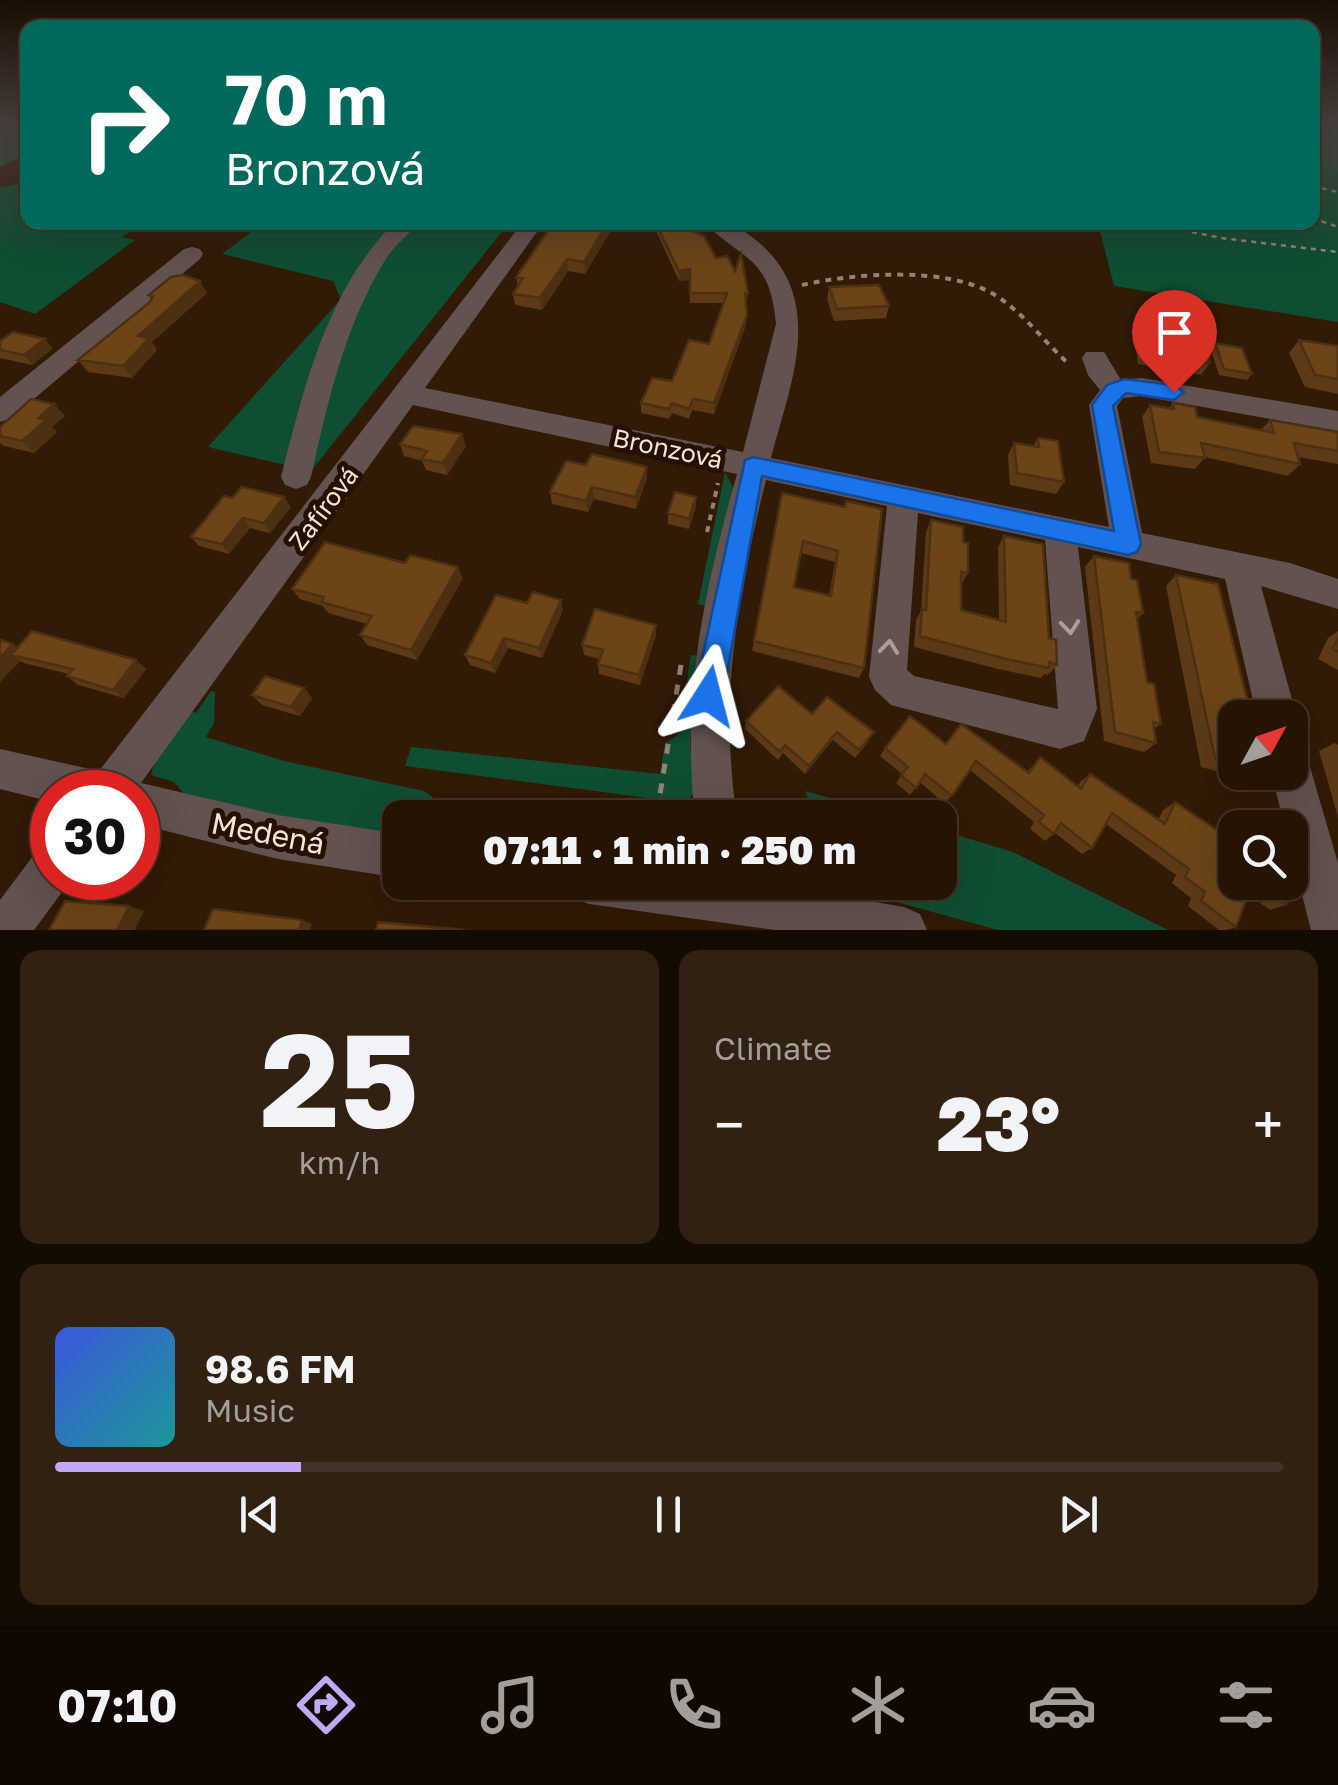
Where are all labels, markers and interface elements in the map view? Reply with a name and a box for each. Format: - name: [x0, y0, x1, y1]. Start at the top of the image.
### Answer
- text: 70 m: [225, 56, 387, 140]
- icon: right: [60, 60, 190, 190]
- text: Bronzová: [225, 141, 425, 195]
- pin: [1132, 290, 1217, 393]
- icon: arrive: [1147, 305, 1202, 360]
- street label: Bronzová: [610, 421, 726, 475]
- street label: Zafírová: [282, 460, 364, 556]
- one-way arrow: [1058, 620, 1080, 636]
- one-way arrow: [877, 639, 899, 655]
- position arrow: [656, 644, 760, 748]
- north arrow: [1218, 700, 1308, 790]
- map controls: [1218, 700, 1308, 900]
- speed limit sign: 30: [30, 770, 160, 900]
- street label: Medená: [208, 804, 328, 862]
- button: search: [1218, 810, 1308, 900]
- text: 07:11 · 1 min · 250 m: [483, 827, 856, 872]
- text: 25: [260, 1000, 419, 1156]
- text: Climate: [714, 1029, 832, 1067]
- text: 23°: [937, 1077, 1060, 1168]
- text: −: [714, 1091, 744, 1157]
- text: +: [1253, 1091, 1283, 1157]
- text: km/h: [299, 1143, 380, 1181]
- text: 98.6 FM: [205, 1346, 356, 1391]
- text: Music: [205, 1391, 295, 1429]
- icon: previous: [232, 1487, 287, 1542]
- icon: pause: [641, 1487, 696, 1542]
- icon: next: [1051, 1487, 1106, 1542]
- icon: directions: [291, 1670, 361, 1740]
- icon: music: [475, 1670, 545, 1740]
- icon: phone: [659, 1670, 729, 1740]
- icon: climate: [843, 1670, 913, 1740]
- icon: car: [1027, 1670, 1097, 1740]
- icon: filters: [1211, 1670, 1281, 1740]
- text: 07:10: [57, 1678, 178, 1732]

